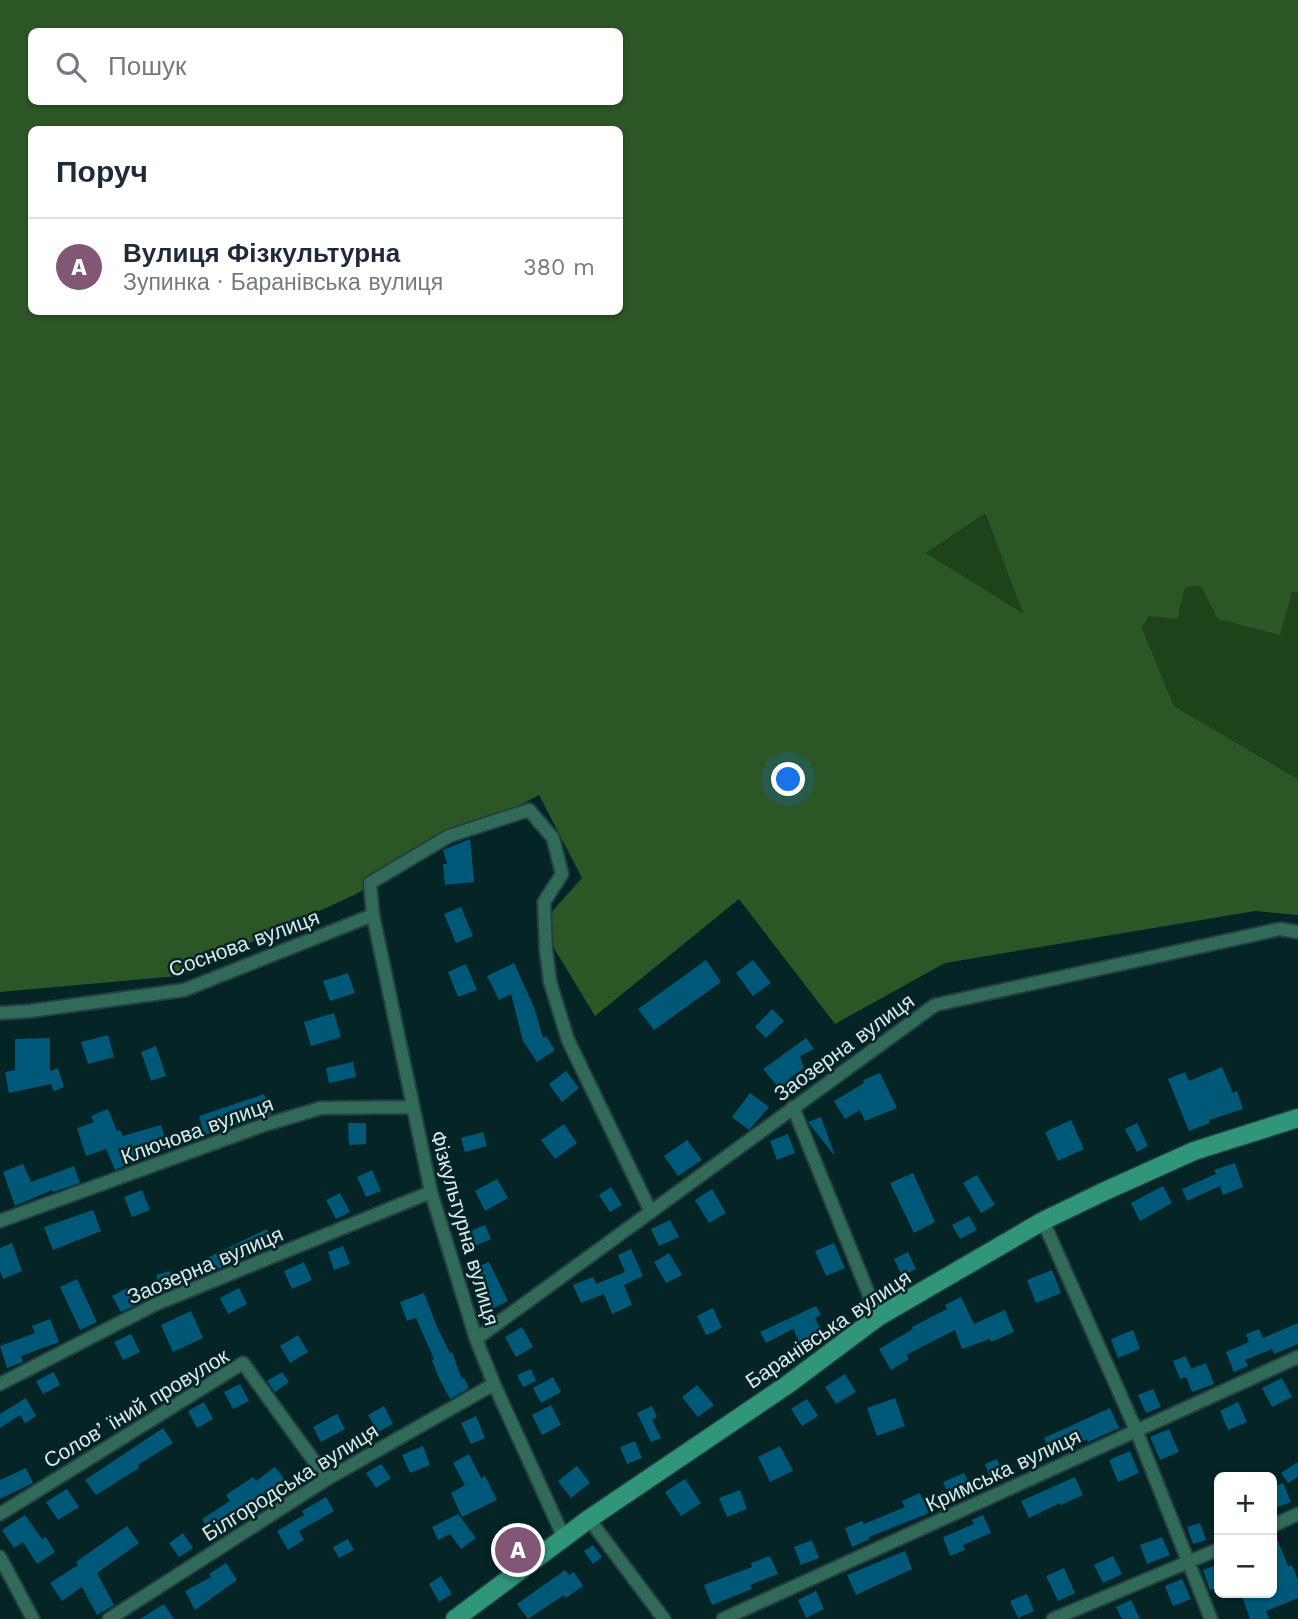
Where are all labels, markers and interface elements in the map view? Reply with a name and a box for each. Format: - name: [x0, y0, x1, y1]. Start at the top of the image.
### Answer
- search box: [28, 28, 623, 105]
- icon: search: [52, 48, 90, 86]
- text: Пошук: [108, 51, 186, 81]
- text: Поруч: [56, 154, 148, 189]
- text: Вулиця Фізкультурна: [123, 238, 400, 268]
- text: A: [71, 254, 87, 281]
- text: 380 m: [523, 254, 595, 281]
- text: Зупинка · Баранівська вулиця: [123, 269, 443, 296]
- your location: [771, 762, 805, 796]
- street label: Соснова вулиця: [165, 904, 323, 982]
- street label: Заозерна вулиця: [769, 988, 919, 1106]
- street label: Ключова вулиця: [117, 1091, 277, 1169]
- street label: Фізкультурна вулиця: [425, 1128, 505, 1328]
- street label: Заозерна вулиця: [123, 1221, 287, 1309]
- street label: Баранівська вулиця: [741, 1264, 915, 1394]
- street label: Соловʼїний провулок: [39, 1342, 234, 1473]
- street label: Білгородська вулиця: [197, 1418, 383, 1546]
- street label: Кримська вулиця: [922, 1423, 1084, 1517]
- map controls: [1214, 1472, 1277, 1598]
- button: +: [1214, 1472, 1277, 1535]
- pin: A: [495, 1524, 541, 1576]
- button: −: [1214, 1535, 1277, 1598]

